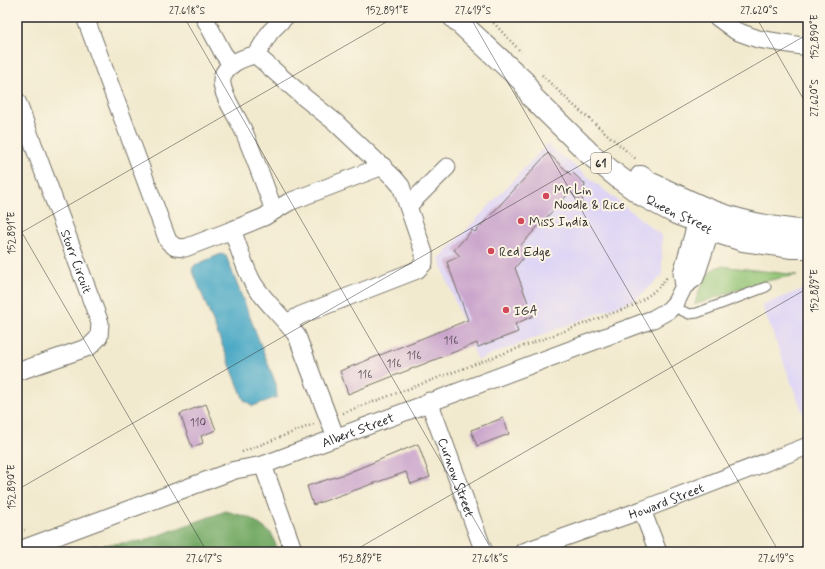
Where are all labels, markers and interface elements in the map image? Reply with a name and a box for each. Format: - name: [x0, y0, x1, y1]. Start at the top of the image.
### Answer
- text: 27.618°S: [169, 4, 205, 18]
- text: 152.891°E: [366, 4, 409, 18]
- text: 27.619°S: [455, 4, 491, 18]
- text: 27.620°S: [740, 4, 778, 18]
- text: 152.890°E: [808, 14, 822, 59]
- text: 27.620°S: [808, 79, 822, 117]
- road number: 61: [591, 153, 611, 173]
- place label: Mr Lin Noodle & Rice: [554, 182, 625, 214]
- marker: Mr Lin Noodle & Rice: [541, 191, 551, 201]
- street label: Queen Street: [642, 191, 716, 239]
- text: 152.891°E: [5, 211, 19, 254]
- place label: Miss India: [529, 214, 589, 231]
- marker: Miss India: [516, 216, 526, 226]
- street label: Storr Circuit: [56, 227, 95, 296]
- place label: Red Edge: [499, 244, 551, 261]
- marker: Red Edge: [486, 246, 496, 256]
- text: 152.889°E: [808, 269, 822, 313]
- place label: IGA: [514, 303, 538, 320]
- marker: IGA: [501, 305, 511, 315]
- house number: 116: [444, 334, 458, 348]
- house number: 116: [407, 349, 421, 363]
- house number: 116: [387, 357, 401, 371]
- house number: 116: [358, 368, 372, 382]
- street label: Albert Street: [319, 410, 397, 452]
- house number: 110: [190, 416, 206, 430]
- street label: Curnow Street: [433, 436, 478, 520]
- text: 152.890°E: [5, 464, 19, 509]
- street label: Howard Street: [627, 480, 707, 524]
- text: 27.617°S: [186, 552, 223, 566]
- text: 152.889°E: [338, 552, 382, 566]
- text: 27.618°S: [472, 552, 508, 566]
- text: 27.619°S: [758, 552, 794, 566]

